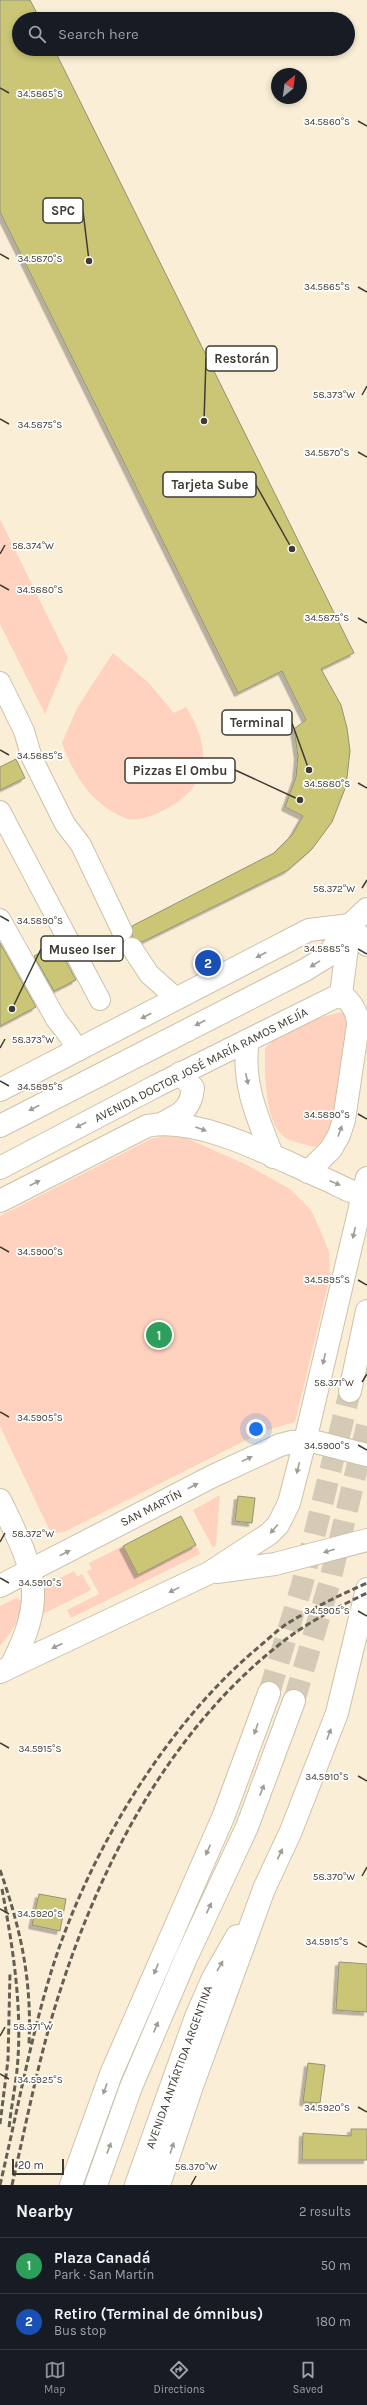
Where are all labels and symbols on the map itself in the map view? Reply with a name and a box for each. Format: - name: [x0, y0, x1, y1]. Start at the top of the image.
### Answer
- north arrow: [271, 68, 307, 104]
- text: 34.5865°S: [17, 88, 63, 100]
- text: 34.5860°S: [304, 116, 350, 128]
- callout: SPC: [43, 198, 83, 223]
- text: SPC: [51, 203, 75, 218]
- text: 34.5870°S: [17, 253, 63, 265]
- text: 34.5865°S: [304, 281, 350, 293]
- callout: Restorán: [206, 346, 277, 371]
- text: Restorán: [214, 351, 270, 366]
- text: 58.373°W: [313, 389, 355, 401]
- text: 34.5875°S: [18, 419, 62, 431]
- text: 34.5870°S: [304, 447, 350, 459]
- callout: Tarjeta Sube: [163, 472, 256, 497]
- text: Tarjeta Sube: [172, 477, 249, 492]
- text: 58.374°W: [12, 540, 54, 552]
- text: 34.5880°S: [17, 584, 63, 596]
- text: 34.5875°S: [305, 612, 349, 624]
- callout: Terminal: [222, 710, 292, 735]
- text: Terminal: [230, 715, 284, 730]
- text: 34.5885°S: [17, 750, 63, 762]
- callout: Pizzas El Ombu: [125, 758, 235, 783]
- text: Pizzas El Ombu: [133, 763, 227, 778]
- text: 34.5880°S: [304, 778, 350, 790]
- text: 58.372°W: [313, 883, 355, 895]
- text: 34.5890°S: [17, 915, 63, 927]
- callout: Museo Iser: [41, 936, 123, 961]
- text: Museo Iser: [49, 942, 116, 957]
- text: 34.5885°S: [304, 943, 350, 955]
- pin: 2: [195, 948, 221, 978]
- one-way arrow: [255, 951, 267, 958]
- one-way arrow: [310, 960, 320, 968]
- street label: AVENIDA DOCTOR JOSÉ MARÍA RAMOS MEJÍA: [92, 1004, 310, 1125]
- one-way arrow: [141, 1012, 152, 1019]
- one-way arrow: [194, 1020, 206, 1027]
- text: 58.373°W: [12, 1034, 54, 1046]
- one-way arrow: [245, 1073, 251, 1085]
- text: 34.5895°S: [17, 1081, 63, 1093]
- one-way arrow: [28, 1105, 40, 1111]
- text: 34.5890°S: [304, 1109, 350, 1121]
- one-way arrow: [75, 1122, 87, 1129]
- one-way arrow: [337, 1124, 343, 1136]
- one-way arrow: [195, 1127, 207, 1133]
- one-way arrow: [29, 1180, 40, 1186]
- one-way arrow: [329, 1180, 341, 1186]
- one-way arrow: [351, 1227, 357, 1239]
- text: 34.5900°S: [17, 1246, 63, 1258]
- text: 34.5895°S: [304, 1274, 350, 1286]
- pin: 1: [146, 1320, 172, 1350]
- one-way arrow: [321, 1353, 327, 1365]
- text: 58.371°W: [314, 1377, 354, 1389]
- text: 34.5905°S: [17, 1412, 63, 1424]
- your location: [246, 1419, 266, 1439]
- text: 34.5900°S: [304, 1440, 350, 1452]
- one-way arrow: [242, 1456, 253, 1462]
- one-way arrow: [295, 1462, 301, 1474]
- one-way arrow: [187, 1483, 199, 1490]
- street label: SAN MARTÍN: [117, 1486, 184, 1529]
- one-way arrow: [269, 1524, 279, 1534]
- text: 58.372°W: [12, 1528, 54, 1540]
- one-way arrow: [323, 1548, 336, 1554]
- one-way arrow: [59, 1549, 71, 1556]
- text: 34.5910°S: [18, 1577, 62, 1589]
- one-way arrow: [169, 1587, 180, 1593]
- text: 34.5905°S: [304, 1605, 350, 1617]
- one-way arrow: [51, 1643, 62, 1649]
- one-way arrow: [252, 1724, 258, 1736]
- one-way arrow: [327, 1727, 333, 1739]
- text: 34.5915°S: [18, 1743, 62, 1755]
- text: 34.5910°S: [305, 1771, 349, 1783]
- one-way arrow: [259, 1784, 265, 1795]
- one-way arrow: [205, 1845, 211, 1856]
- one-way arrow: [277, 1848, 283, 1860]
- text: 58.370°W: [313, 1871, 355, 1883]
- one-way arrow: [206, 1903, 212, 1914]
- text: 34.5920°S: [17, 1908, 63, 1920]
- text: 34.5915°S: [305, 1936, 349, 1948]
- one-way arrow: [216, 1960, 223, 1972]
- one-way arrow: [152, 1964, 158, 1976]
- street label: AVENIDA ANTÁRTIDA ARGENTINA: [142, 1983, 215, 2150]
- text: 58.371°W: [13, 2021, 53, 2033]
- one-way arrow: [153, 2022, 159, 2033]
- text: 34.5925°S: [17, 2074, 63, 2086]
- one-way arrow: [102, 2083, 108, 2095]
- text: 34.5920°S: [304, 2102, 350, 2114]
- one-way arrow: [106, 2142, 112, 2154]
- one-way arrow: [169, 2142, 175, 2154]
- scale bar: [12, 2157, 64, 2176]
- text: 58.370°W: [175, 2161, 217, 2173]

